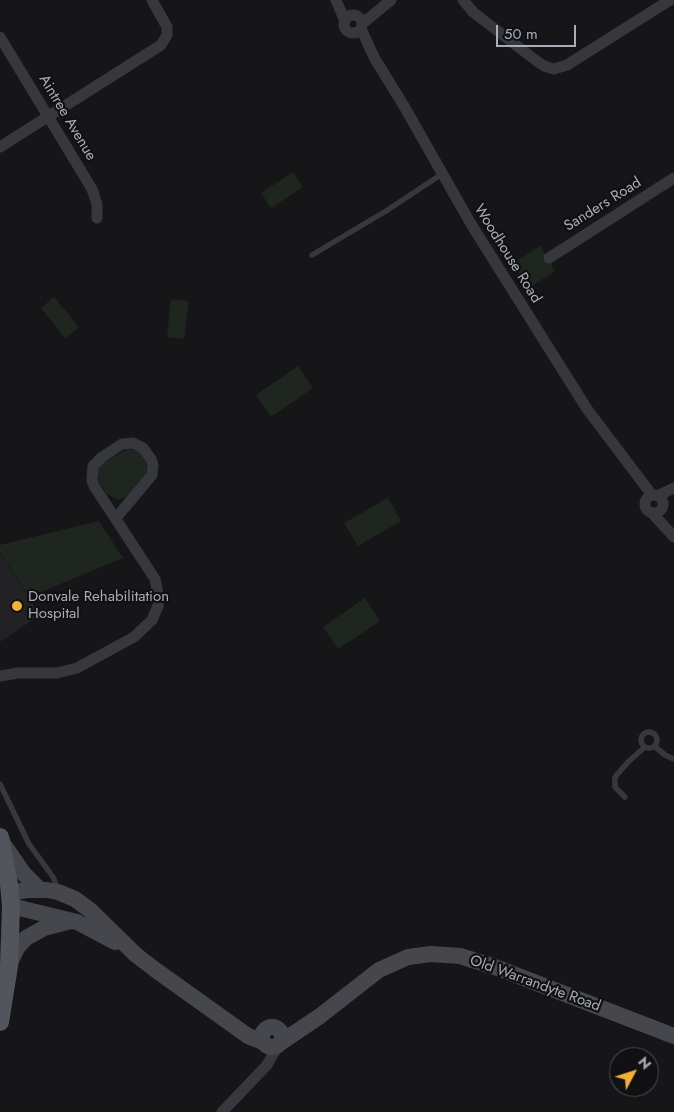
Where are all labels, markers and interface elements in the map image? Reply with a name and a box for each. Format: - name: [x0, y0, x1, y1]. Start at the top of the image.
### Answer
- scale bar: [499, 15, 579, 47]
- text: 50 m: [504, 23, 538, 45]
- street label: Aintree Avenue: [34, 72, 100, 164]
- street label: Sanders Road: [561, 174, 645, 236]
- street label: Woodhouse Road: [469, 201, 545, 307]
- place label: Donvale Rehabilitation Hospital: [28, 588, 169, 623]
- marker: Donvale Rehabilitation Hospital: [10, 599, 24, 613]
- street label: Old Warrandyte Road: [467, 952, 603, 1016]
- north arrow: [609, 1047, 659, 1097]
- text: N: [633, 1052, 656, 1074]

